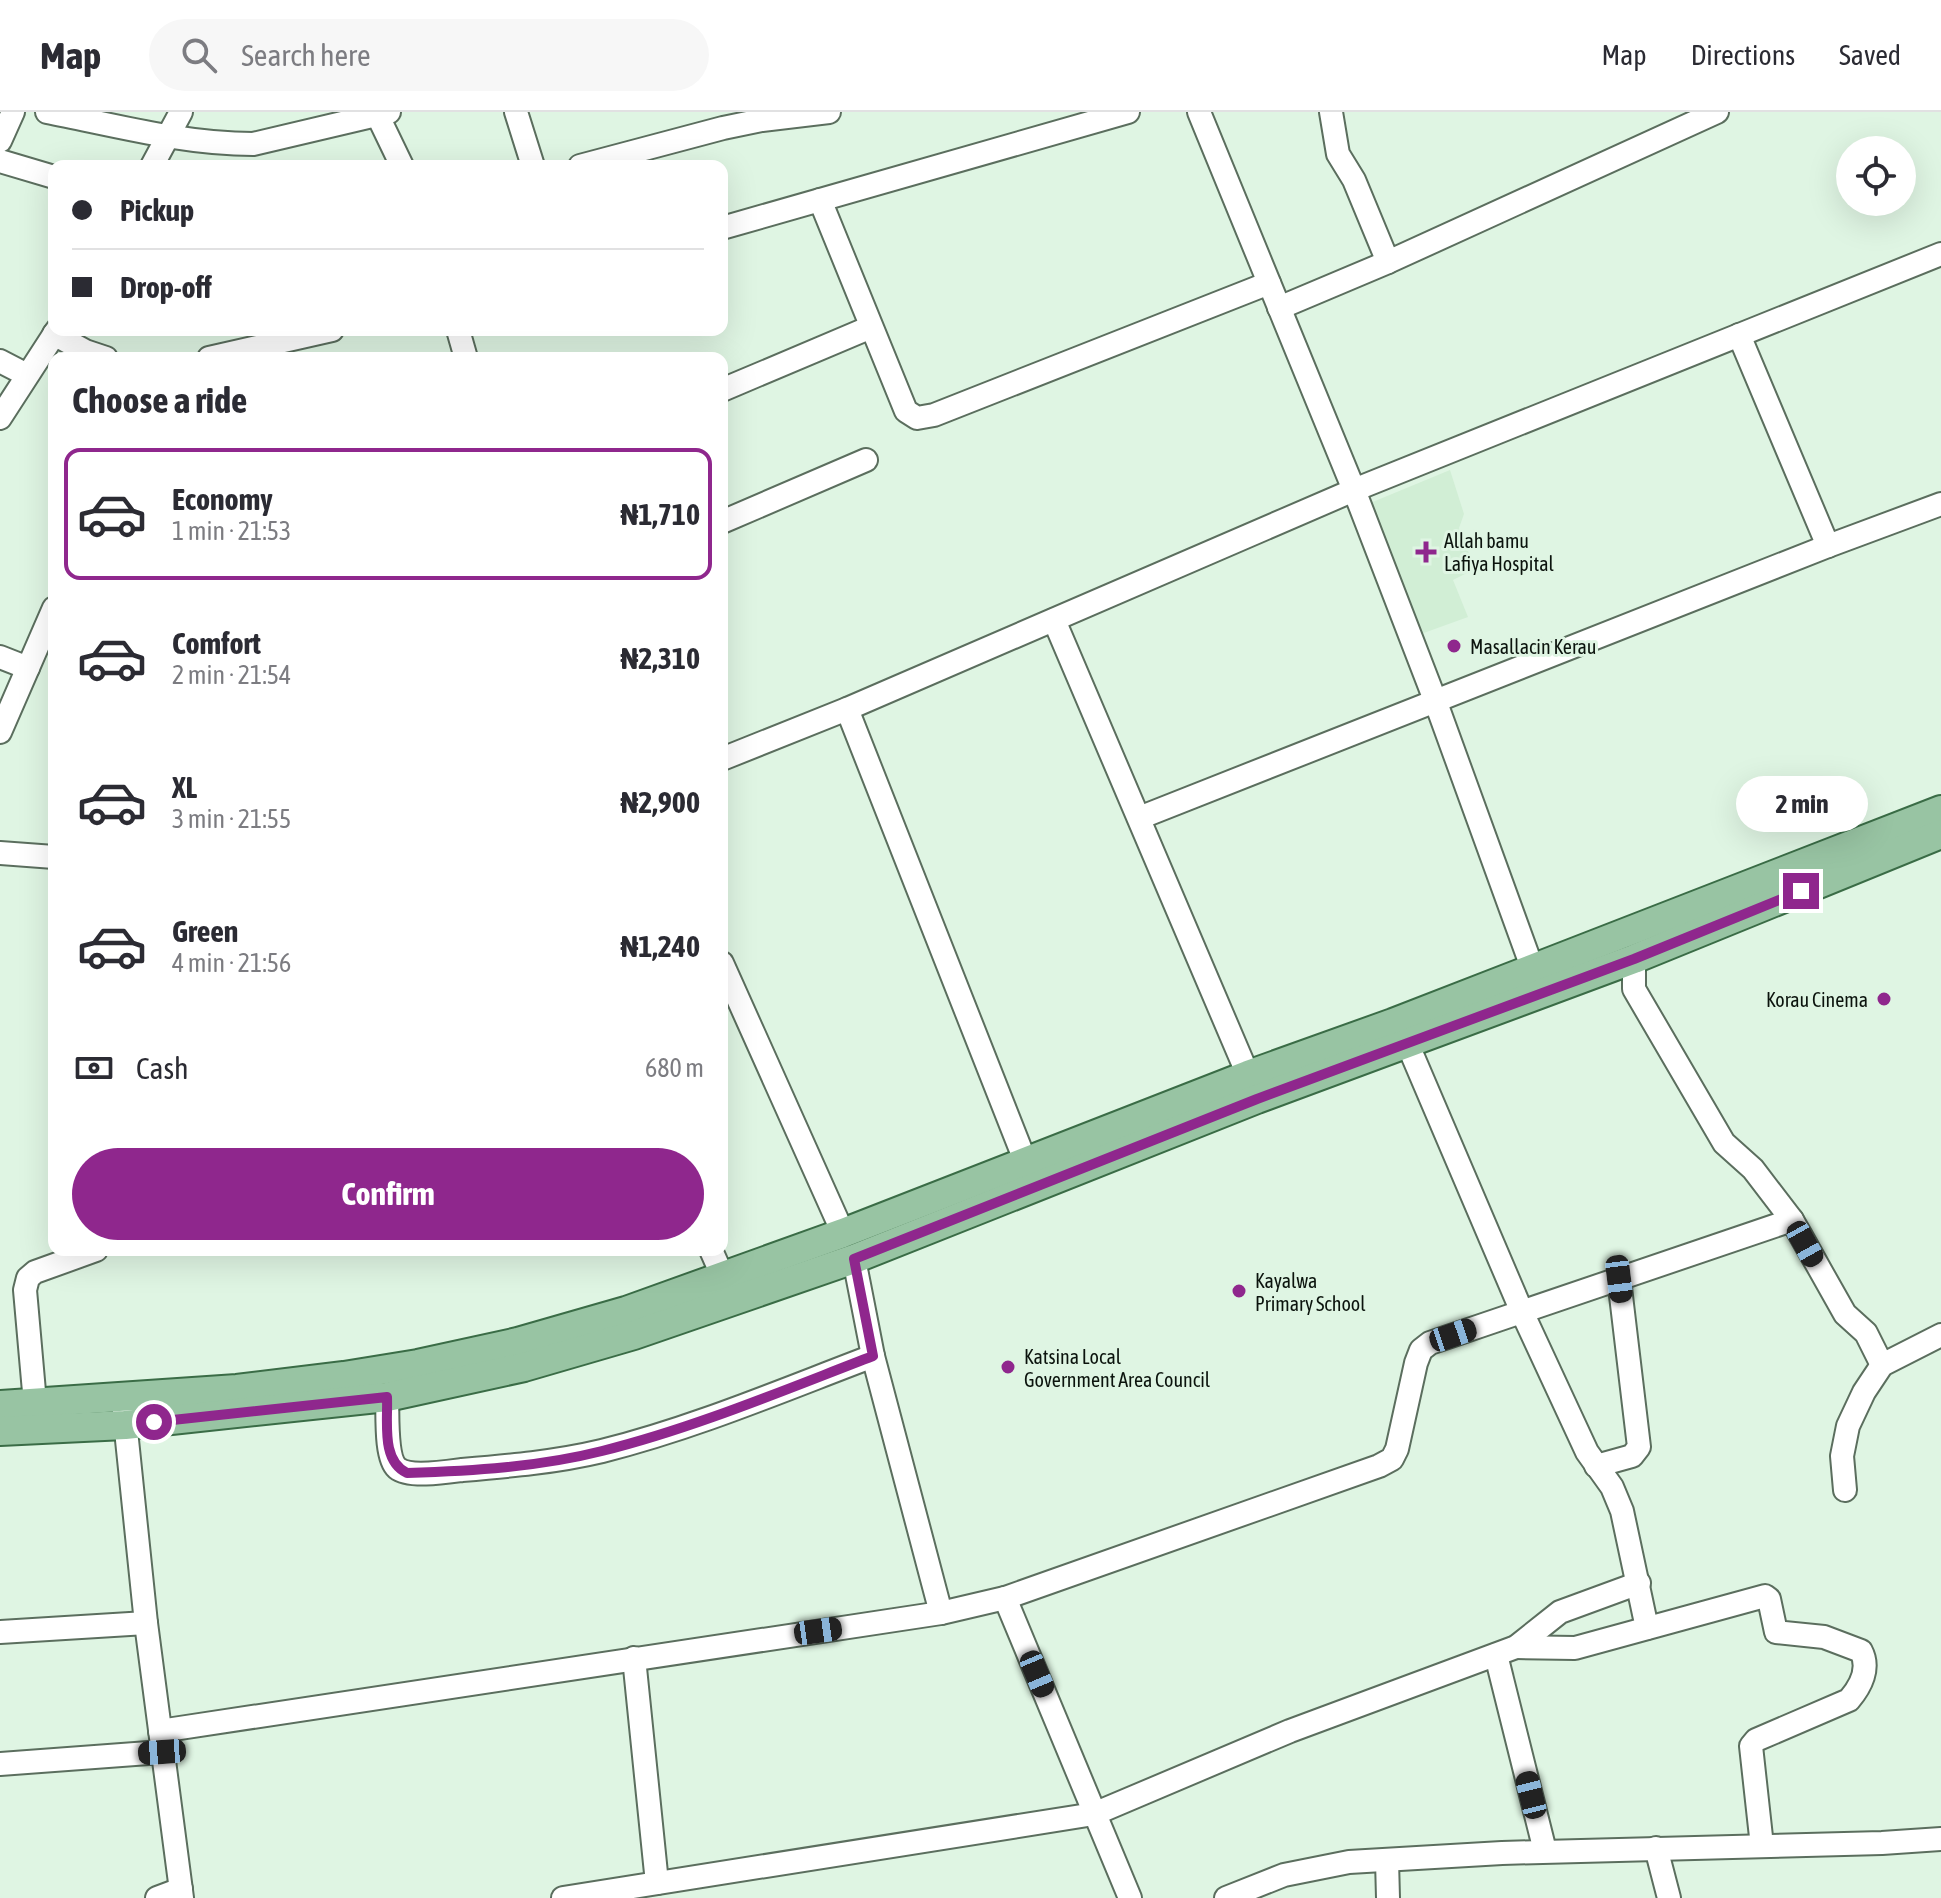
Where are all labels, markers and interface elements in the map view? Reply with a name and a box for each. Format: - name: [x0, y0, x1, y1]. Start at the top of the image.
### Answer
- search box: [149, 19, 709, 91]
- icon: search: [177, 33, 221, 77]
- text: Map: [40, 34, 101, 77]
- text: Search here: [241, 38, 371, 72]
- text: Map: [1602, 39, 1647, 71]
- text: Directions: [1691, 39, 1795, 71]
- text: Saved: [1839, 39, 1901, 71]
- map controls: [1836, 136, 1916, 216]
- button: locate: [1836, 136, 1916, 216]
- text: Pickup: [120, 193, 194, 227]
- text: Drop-off: [120, 270, 212, 304]
- text: Choose a ride: [72, 379, 247, 421]
- icon: car: [76, 478, 148, 550]
- text: Economy: [172, 482, 273, 516]
- text: ₦1,710: [621, 497, 700, 531]
- text: 1 min · 21:53: [172, 516, 291, 546]
- place label: Allah bamu Lafiya Hospital: [1444, 529, 1554, 575]
- marker: Allah bamu Lafiya Hospital: [1415, 541, 1437, 563]
- icon: car: [76, 622, 148, 694]
- text: Comfort: [172, 626, 261, 660]
- place label: Masallacin Kerau: [1470, 635, 1596, 658]
- marker: Masallacin Kerau: [1445, 637, 1463, 655]
- text: ₦2,310: [621, 641, 700, 675]
- text: 2 min · 21:54: [172, 660, 291, 690]
- icon: car: [76, 766, 148, 838]
- text: XL: [172, 770, 197, 804]
- callout: 2 min: [1735, 775, 1867, 831]
- text: ₦2,900: [621, 785, 700, 819]
- text: 2 min: [1775, 789, 1829, 819]
- text: 3 min · 21:55: [172, 804, 291, 834]
- route end: [1783, 873, 1819, 909]
- icon: car: [76, 910, 148, 982]
- text: Green: [172, 914, 238, 948]
- text: ₦1,240: [621, 929, 700, 963]
- text: 4 min · 21:56: [172, 948, 291, 978]
- place label: Korau Cinema: [1766, 988, 1868, 1011]
- marker: Korau Cinema: [1875, 990, 1893, 1008]
- icon: cash: [72, 1046, 116, 1090]
- text: Cash: [136, 1051, 189, 1085]
- text: 680 m: [645, 1053, 704, 1083]
- button: Confirm: [72, 1148, 704, 1240]
- car: [1783, 1217, 1827, 1271]
- car: [1604, 1254, 1634, 1304]
- place label: Kayalwa Primary School: [1255, 1269, 1366, 1315]
- marker: Kayalwa Primary School: [1230, 1282, 1248, 1300]
- car: [1426, 1316, 1480, 1354]
- place label: Katsina Local Government Area Council: [1024, 1345, 1211, 1391]
- marker: Katsina Local Government Area Council: [999, 1358, 1017, 1376]
- route start: [136, 1404, 172, 1440]
- car: [793, 1616, 843, 1646]
- car: [1017, 1647, 1057, 1701]
- car: [137, 1738, 187, 1766]
- car: [1514, 1769, 1548, 1821]

